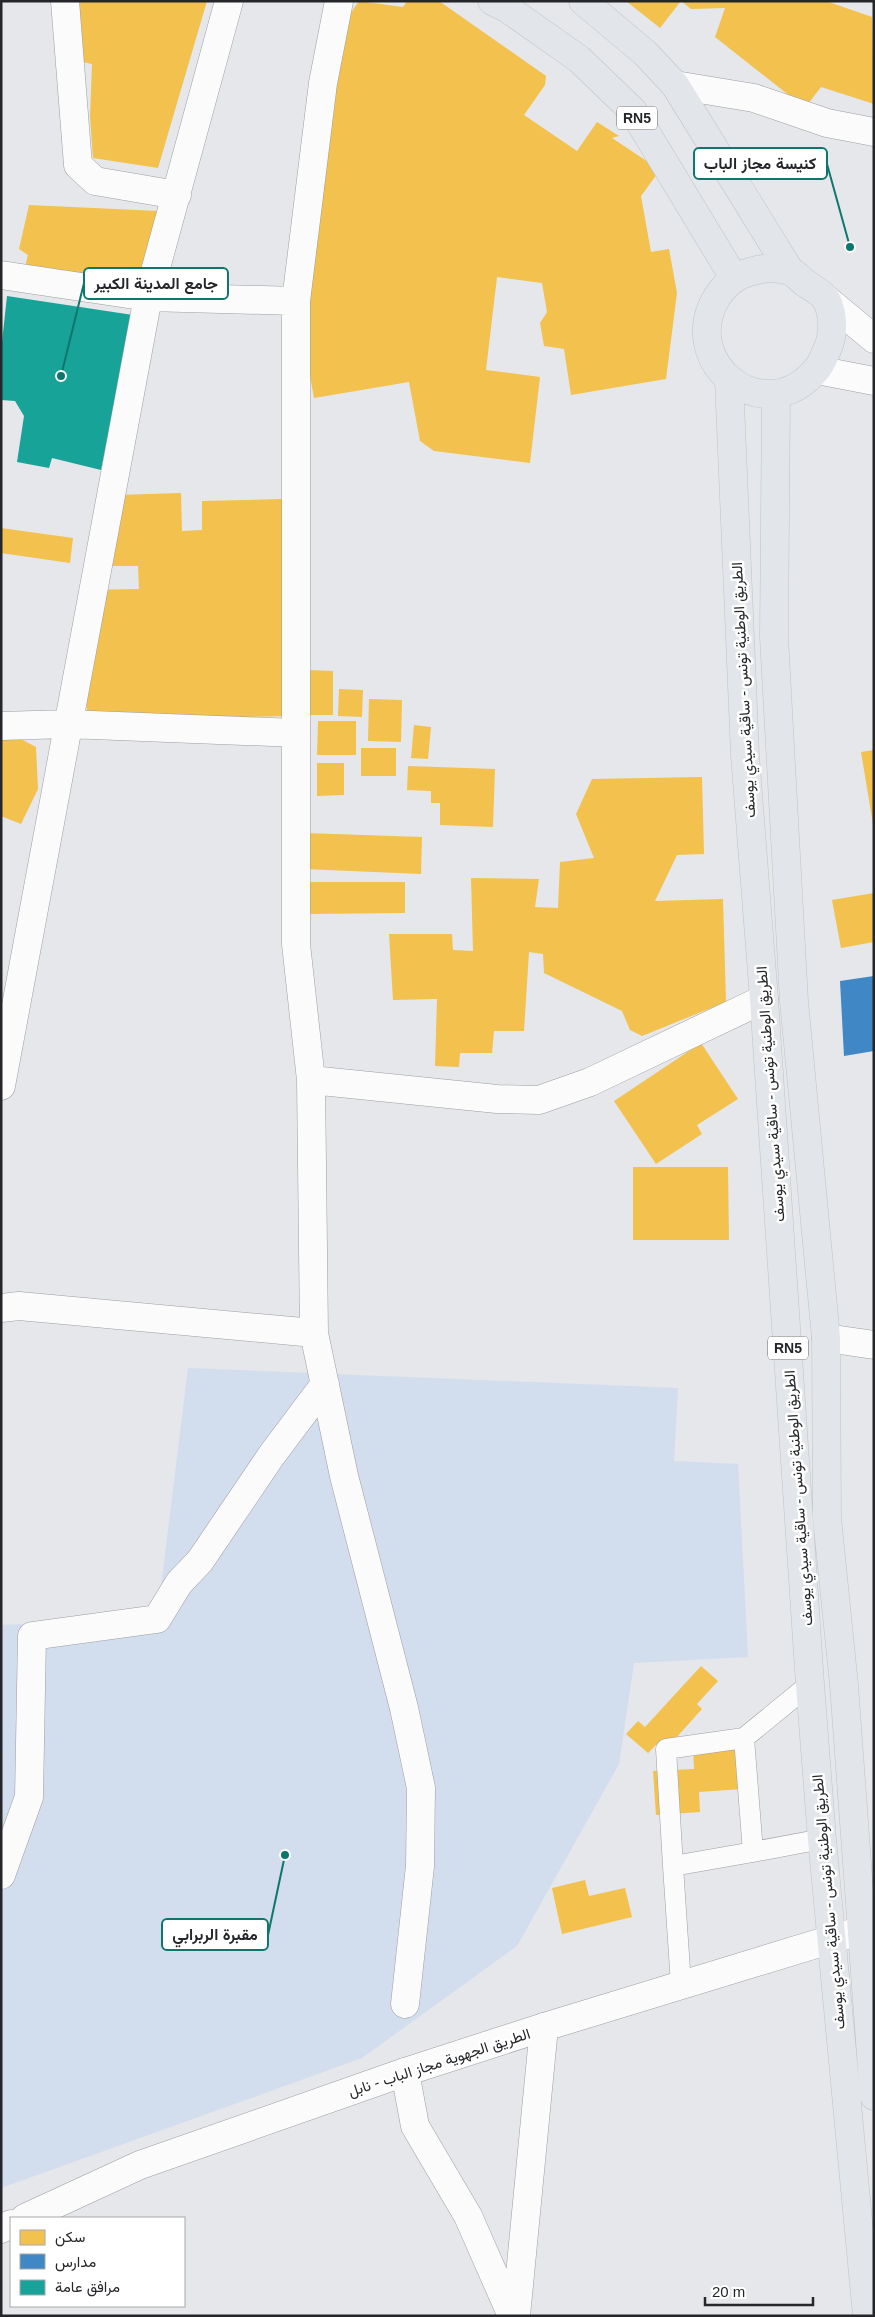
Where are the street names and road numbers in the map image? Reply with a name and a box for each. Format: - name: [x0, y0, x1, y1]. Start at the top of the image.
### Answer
- road number: RN5: [617, 106, 657, 130]
- street label: الطريق الوطنية تونس - ساقية سيدي يوسف: [728, 561, 763, 818]
- street label: الطريق الوطنية تونس - ساقية سيدي يوسف: [753, 965, 792, 1222]
- road number: RN5: [768, 1336, 808, 1360]
- street label: الطريق الوطنية تونس - ساقية سيدي يوسف: [781, 1369, 820, 1626]
- street label: الطريق الوطنية تونس - ساقية سيدي يوسف: [808, 1773, 853, 2030]
- street label: الطريق الجهوية مجاز الباب - نابل: [346, 2024, 533, 2101]

